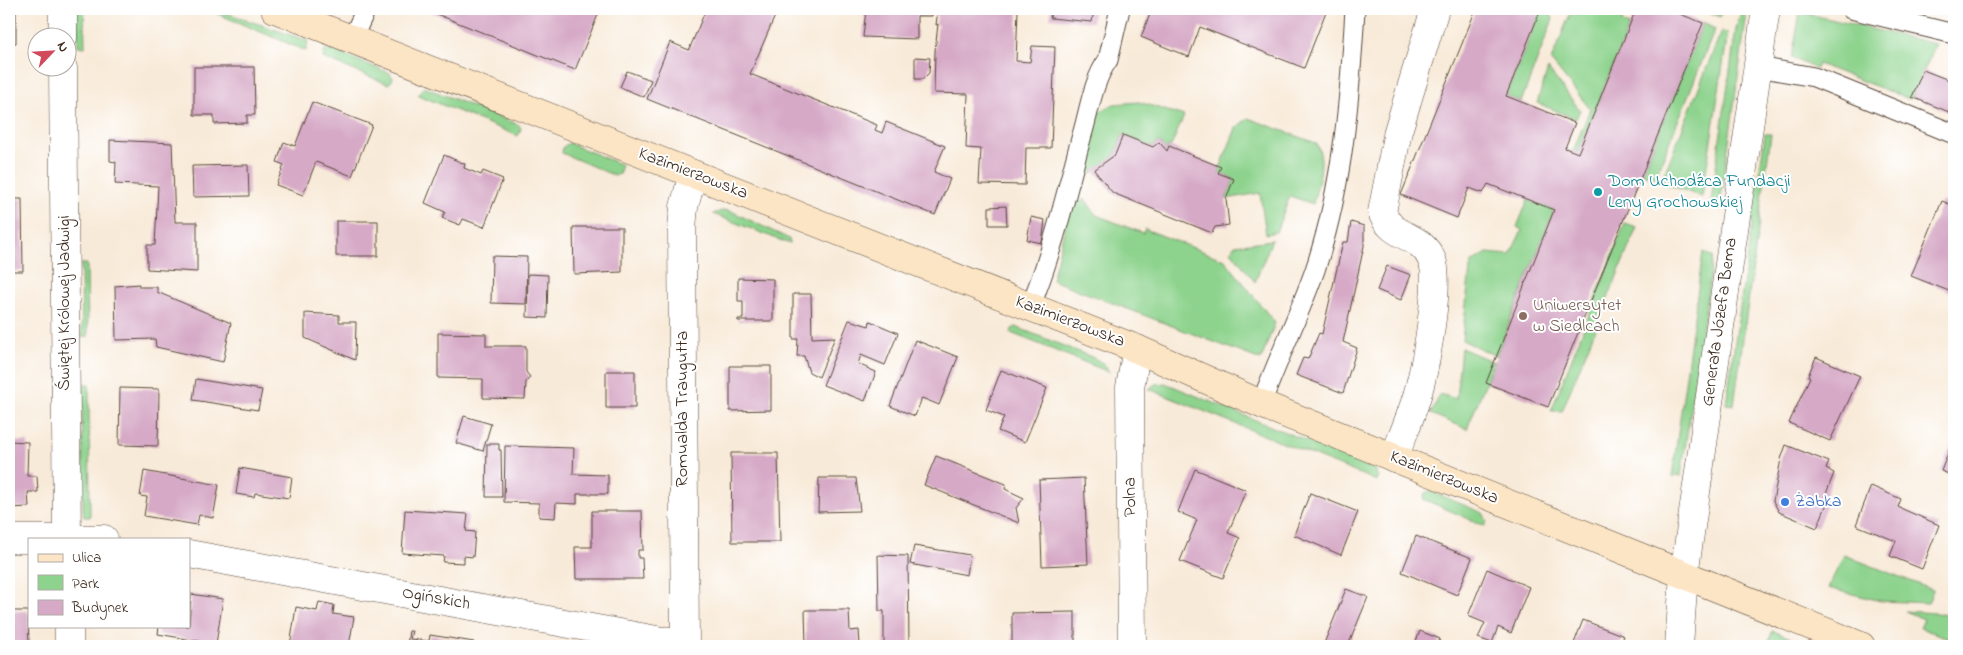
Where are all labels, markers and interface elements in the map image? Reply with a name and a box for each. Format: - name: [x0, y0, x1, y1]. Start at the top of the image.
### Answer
- north arrow: [28, 28, 78, 78]
- text: N: [51, 38, 74, 56]
- street label: Kazimierzowska: [634, 141, 752, 207]
- place label: Dom Uchodźca Fundacji Leny Grochowskiej: [1607, 169, 1790, 216]
- marker: Dom Uchodźca Fundacji Leny Grochowskiej: [1592, 186, 1604, 198]
- street label: Świętej Królowej Jadwigi: [52, 215, 79, 391]
- street label: Generała Józefa Bema: [1695, 236, 1745, 408]
- street label: Kazimierzowska: [1011, 289, 1129, 355]
- place label: Uniwersytet w Siedlcach: [1533, 293, 1621, 340]
- marker: Uniwersytet w Siedlcach: [1517, 310, 1529, 322]
- street label: Romualda Traugutta: [670, 331, 697, 487]
- street label: Kazimierzowska: [1386, 444, 1502, 512]
- street label: Polna: [1118, 477, 1144, 517]
- place label: Żabka: [1795, 489, 1842, 515]
- marker: Żabka: [1779, 496, 1791, 508]
- legend: [28, 538, 190, 628]
- text: Ulica: [72, 547, 101, 569]
- text: Park: [72, 573, 100, 595]
- street label: Ogińskich: [400, 580, 472, 619]
- text: Budynek: [71, 597, 129, 620]

